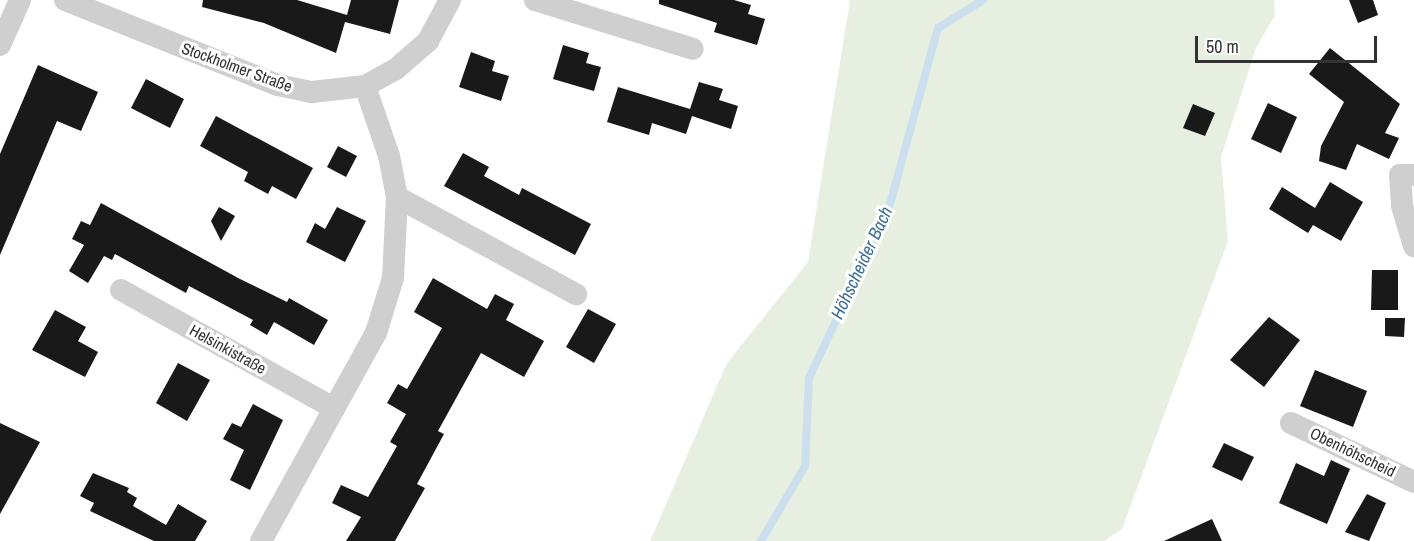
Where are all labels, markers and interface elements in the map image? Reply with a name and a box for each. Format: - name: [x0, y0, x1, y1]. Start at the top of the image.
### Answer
- scale bar: [1198, 24, 1380, 62]
- text: 50 m: [1206, 34, 1239, 59]
- street label: Stockholmer Straße: [179, 38, 295, 96]
- water label: Höhscheider Bach: [827, 203, 897, 323]
- street label: Helsinkistraße: [186, 320, 270, 378]
- street label: Obenhöhscheid: [1307, 423, 1399, 481]

